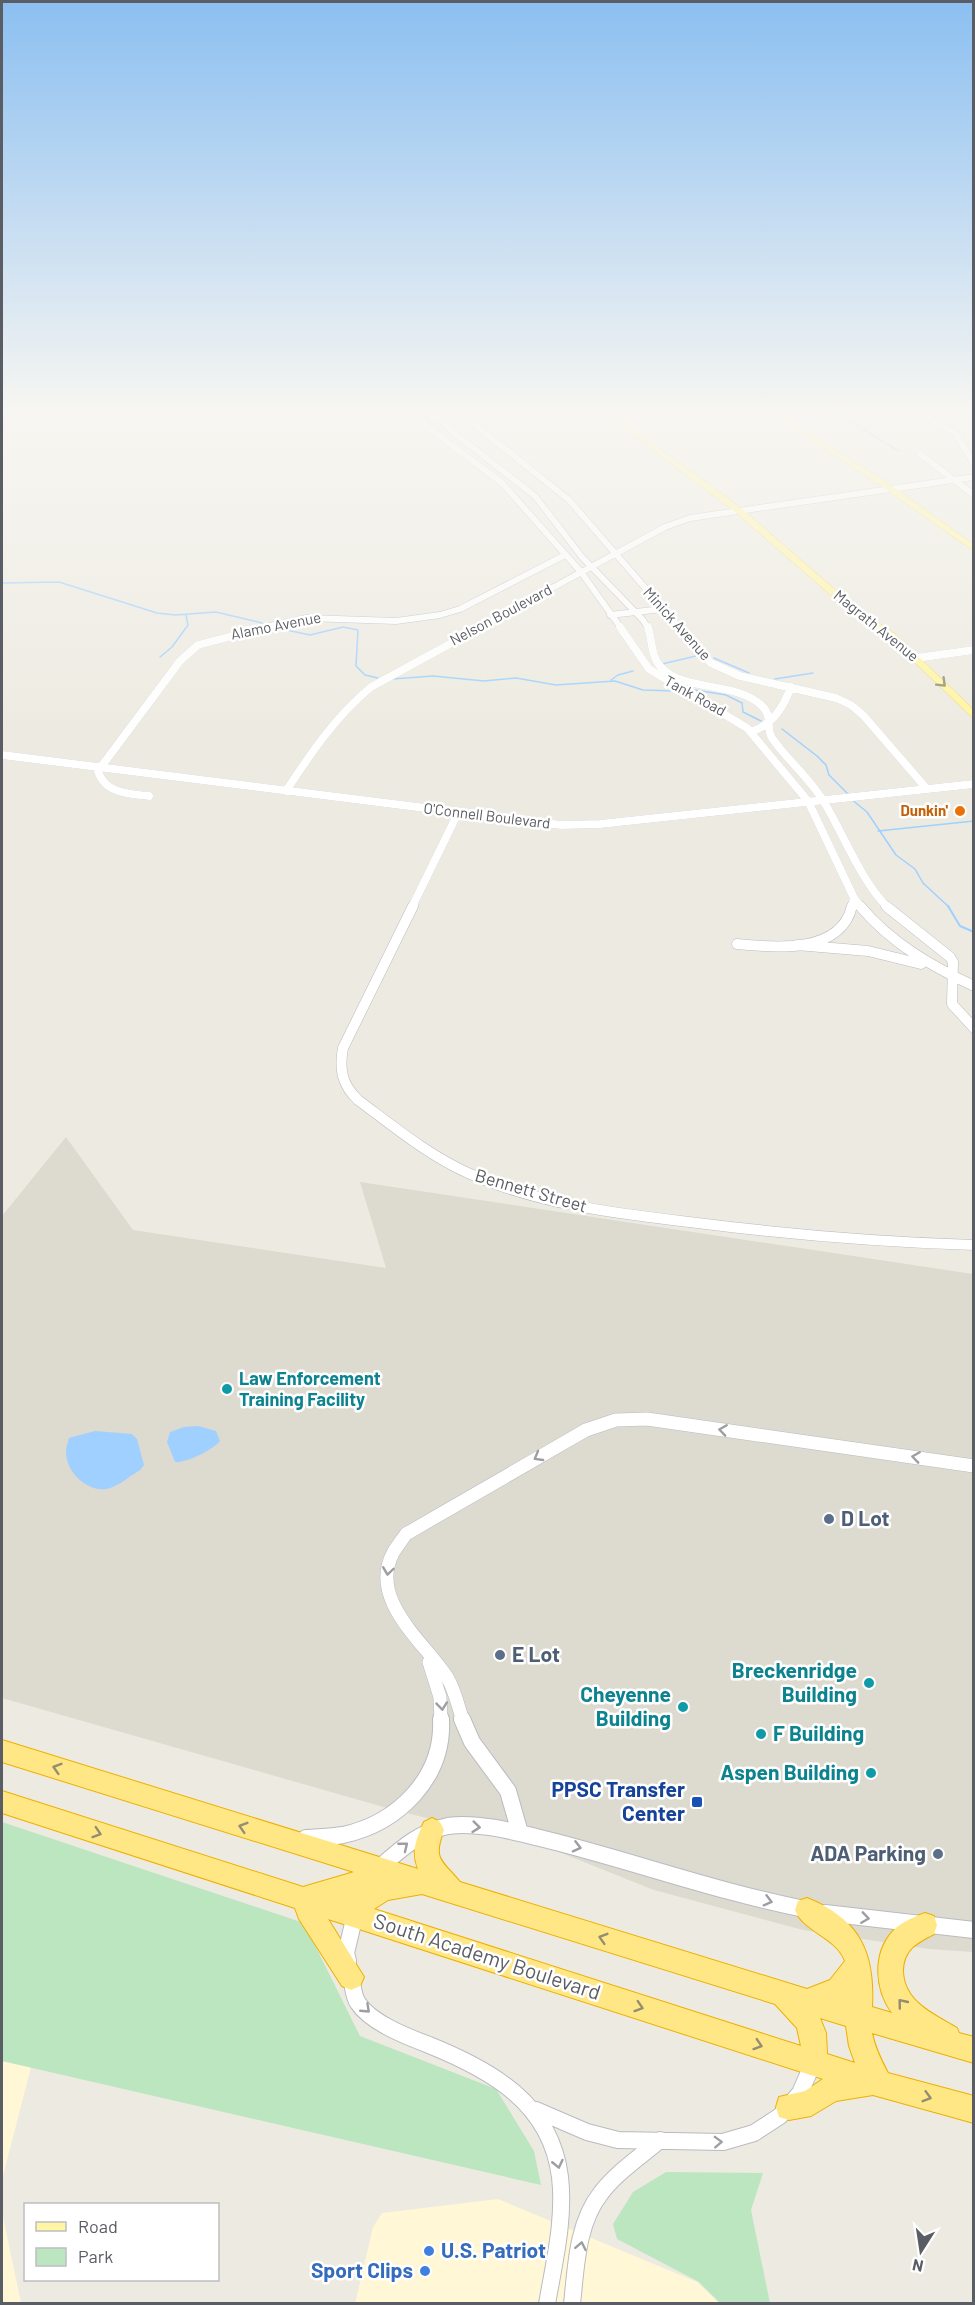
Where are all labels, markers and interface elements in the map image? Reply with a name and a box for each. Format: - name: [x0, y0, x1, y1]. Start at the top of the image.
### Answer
- street label: Nelson Boulevard: [446, 580, 555, 649]
- street label: Minick Avenue: [640, 583, 715, 664]
- street label: Magrath Avenue: [831, 586, 923, 665]
- street label: Alamo Avenue: [229, 607, 322, 643]
- street label: Tank Road: [662, 671, 729, 719]
- one-way arrow: [934, 676, 945, 687]
- street label: O'Connell Boulevard: [423, 798, 552, 832]
- place label: Dunkin': [901, 801, 948, 819]
- marker: Dunkin': [953, 804, 967, 818]
- street label: Bennett Street: [473, 1164, 590, 1217]
- place label: Law Enforcement Training Facility: [239, 1367, 381, 1410]
- marker: Law Enforcement Training Facility: [220, 1382, 234, 1396]
- one-way arrow: [718, 1425, 727, 1437]
- one-way arrow: [534, 1450, 544, 1462]
- one-way arrow: [911, 1452, 920, 1464]
- place label: D Lot: [841, 1505, 890, 1530]
- marker: D Lot: [822, 1512, 836, 1526]
- one-way arrow: [382, 1566, 395, 1576]
- place label: E Lot: [512, 1641, 560, 1666]
- marker: E Lot: [493, 1648, 507, 1662]
- place label: Breckenridge Building: [732, 1657, 857, 1706]
- marker: Breckenridge Building: [862, 1676, 876, 1690]
- place label: Cheyenne Building: [580, 1681, 671, 1730]
- marker: Cheyenne Building: [676, 1700, 690, 1714]
- one-way arrow: [435, 1702, 447, 1711]
- place label: F Building: [773, 1720, 864, 1745]
- marker: F Building: [754, 1727, 768, 1741]
- place label: Aspen Building: [720, 1759, 859, 1784]
- one-way arrow: [52, 1763, 63, 1776]
- marker: Aspen Building: [864, 1766, 878, 1780]
- place label: PPSC Transfer Center: [551, 1776, 685, 1825]
- marker: PPSC Transfer Center: [690, 1795, 704, 1809]
- one-way arrow: [471, 1820, 480, 1833]
- one-way arrow: [238, 1821, 249, 1834]
- one-way arrow: [91, 1826, 102, 1838]
- one-way arrow: [571, 1839, 581, 1852]
- place label: ADA Parking: [810, 1840, 926, 1865]
- one-way arrow: [397, 1842, 408, 1853]
- marker: ADA Parking: [931, 1847, 945, 1861]
- one-way arrow: [762, 1894, 773, 1906]
- street label: South Academy Boulevard: [371, 1907, 604, 2004]
- one-way arrow: [860, 1911, 869, 1924]
- one-way arrow: [598, 1933, 609, 1945]
- one-way arrow: [899, 1999, 910, 2010]
- one-way arrow: [633, 2000, 644, 2012]
- one-way arrow: [359, 2002, 369, 2013]
- one-way arrow: [752, 2038, 763, 2050]
- one-way arrow: [921, 2090, 932, 2102]
- one-way arrow: [714, 2135, 723, 2148]
- one-way arrow: [551, 2159, 564, 2169]
- legend: [24, 2203, 219, 2281]
- text: Road: [78, 2215, 118, 2237]
- north arrow: [891, 2221, 951, 2281]
- place label: U.S. Patriot: [441, 2237, 546, 2262]
- one-way arrow: [574, 2241, 587, 2251]
- marker: U.S. Patriot: [422, 2244, 436, 2258]
- text: Park: [78, 2245, 113, 2267]
- text: N: [911, 2256, 925, 2277]
- place label: Sport Clips: [311, 2257, 413, 2282]
- marker: Sport Clips: [418, 2264, 432, 2278]

